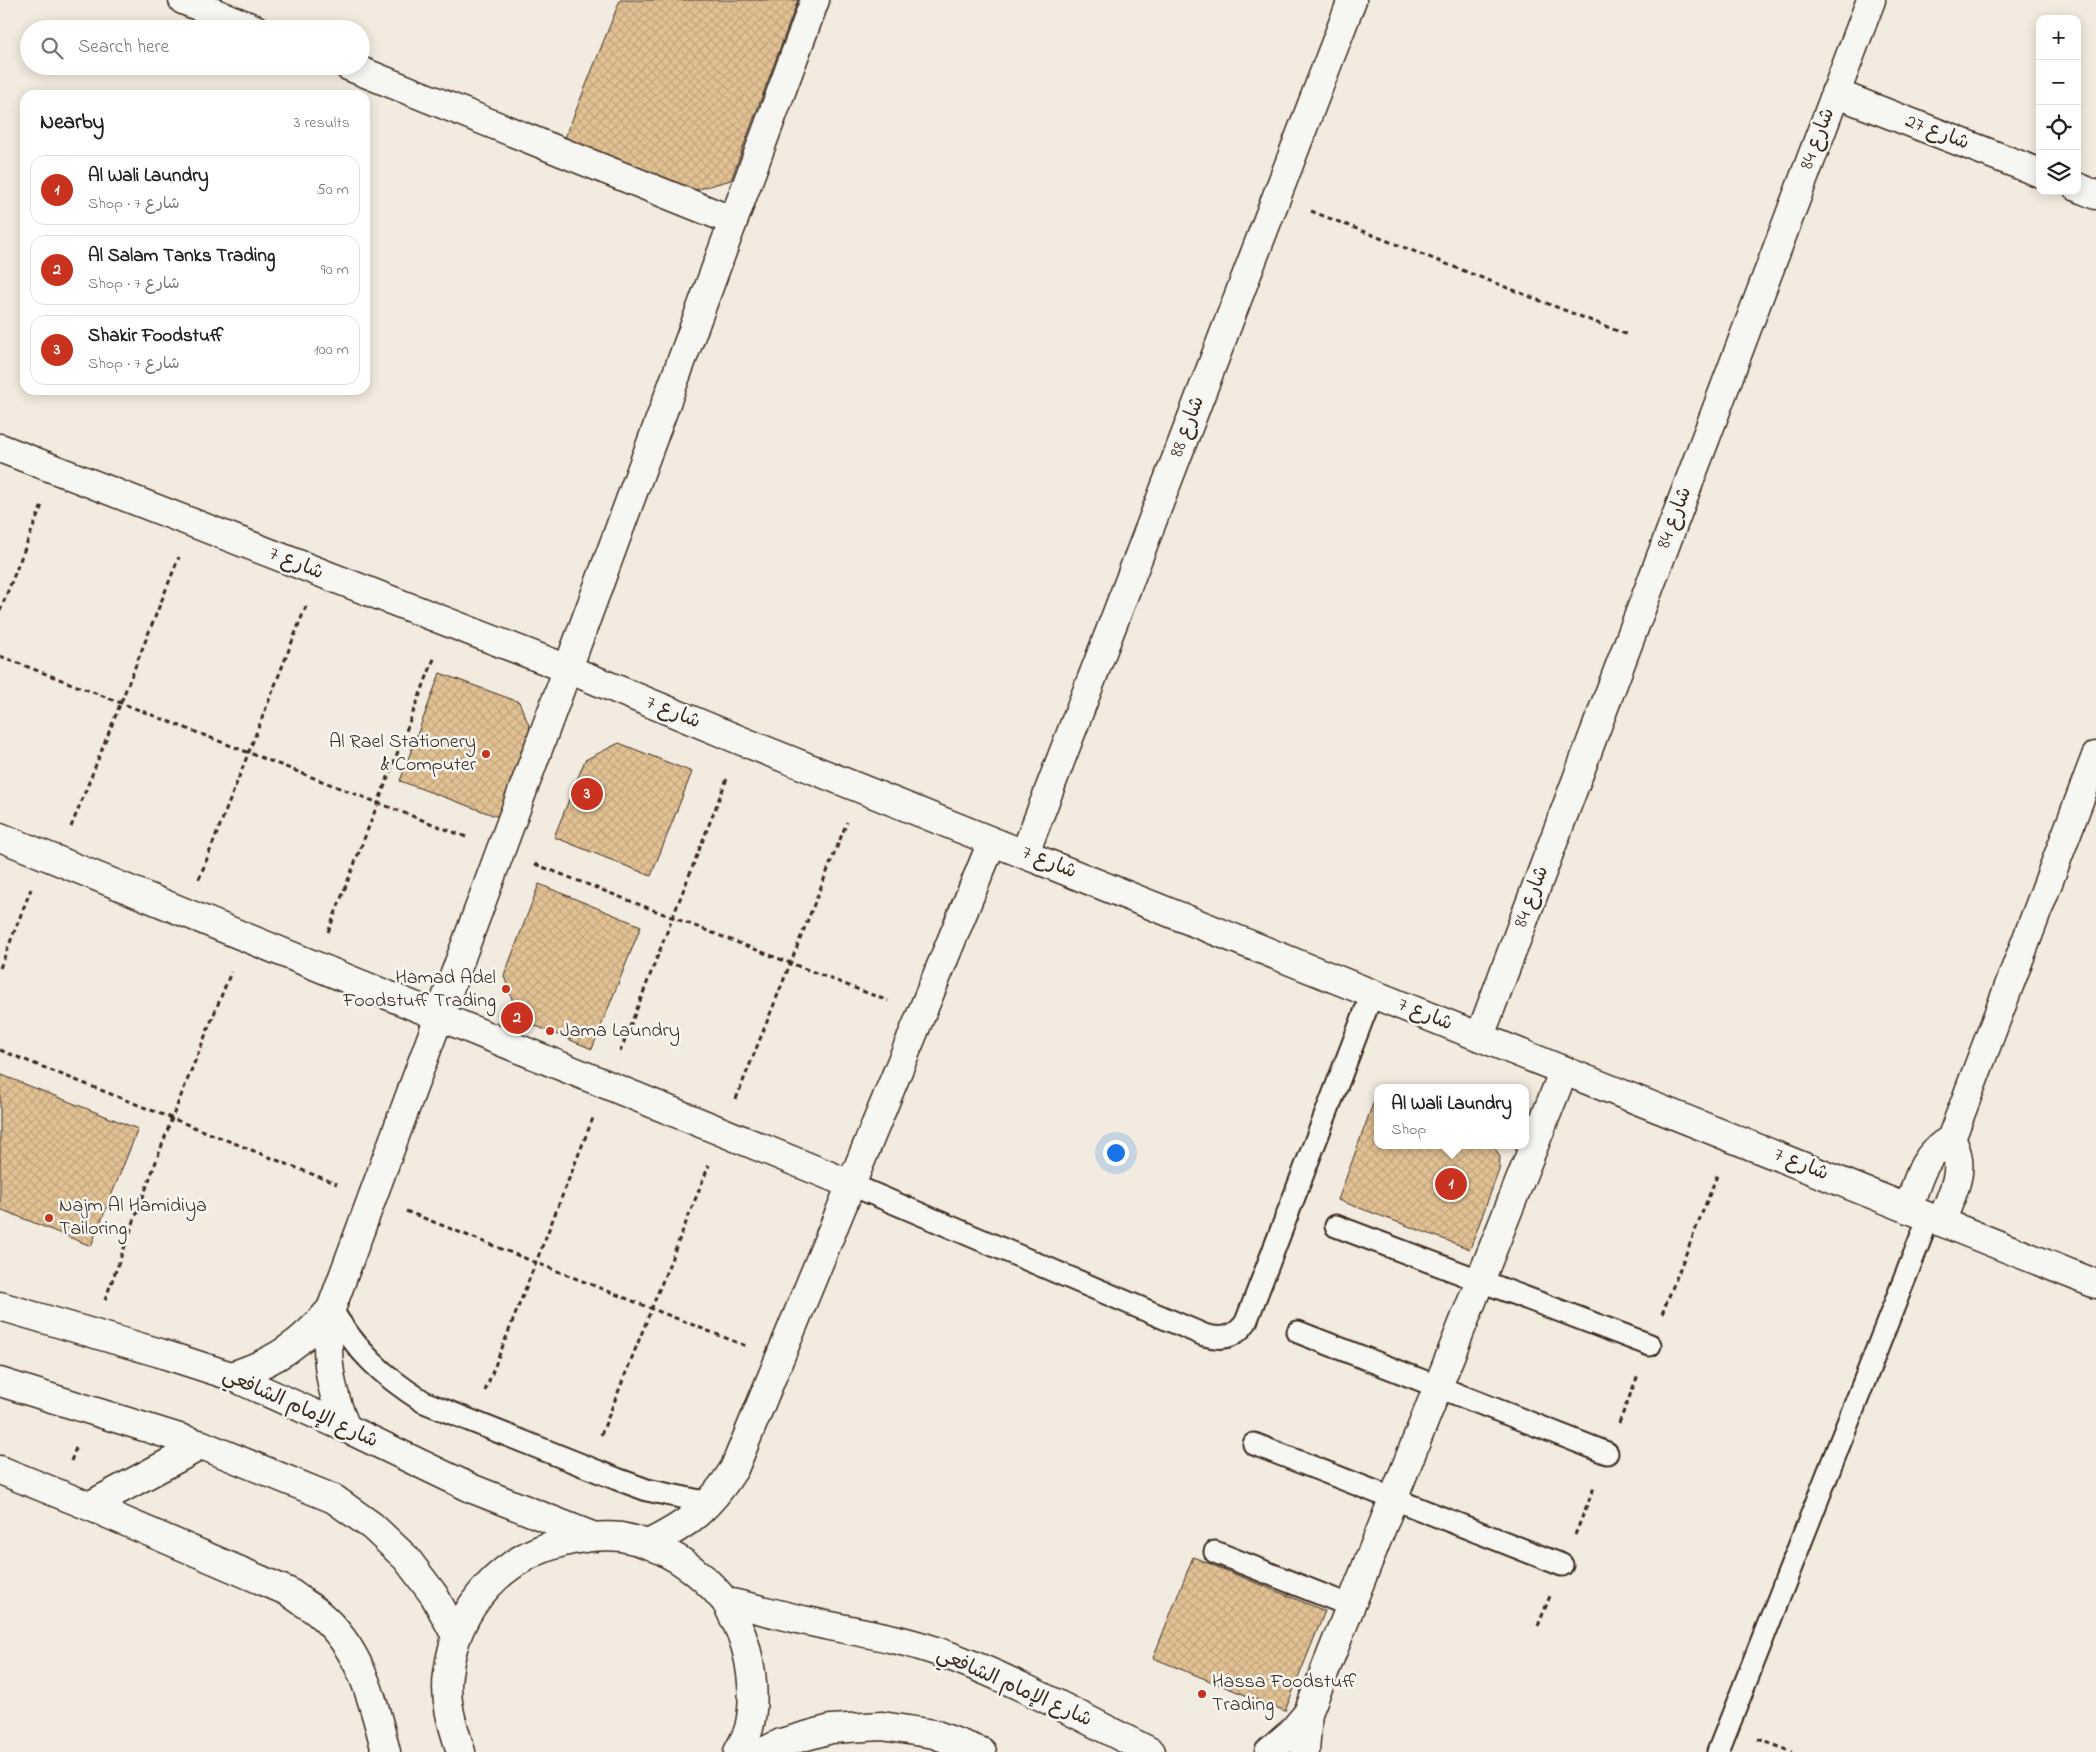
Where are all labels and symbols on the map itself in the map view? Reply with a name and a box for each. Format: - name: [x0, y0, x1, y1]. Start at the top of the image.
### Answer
- street label: شارع 84: [1793, 104, 1843, 174]
- street label: شارع 27: [1901, 108, 1973, 158]
- street label: شارع 88: [1163, 392, 1213, 462]
- street label: شارع 84: [1650, 483, 1700, 553]
- street label: شارع 7: [264, 540, 328, 588]
- street label: شارع 7: [641, 689, 705, 737]
- place label: Al Rael Stationery & Computer: [329, 728, 477, 780]
- marker: Al Rael Stationery & Computer: [480, 748, 492, 760]
- pin: 3: [571, 775, 603, 813]
- street label: شارع 7: [1017, 839, 1081, 887]
- street label: شارع 84: [1507, 862, 1557, 932]
- place label: Hamad Adel Foodstuff Trading: [342, 964, 496, 1017]
- marker: Hamad Adel Foodstuff Trading: [500, 983, 512, 995]
- street label: شارع 7: [1393, 991, 1457, 1039]
- pin: 2: [501, 999, 533, 1037]
- place label: Jama Laundry: [560, 1017, 680, 1046]
- marker: Jama Laundry: [544, 1025, 556, 1037]
- your location: [1103, 1140, 1129, 1166]
- street label: شارع 7: [1769, 1141, 1833, 1189]
- pin: 1: [1435, 1165, 1467, 1203]
- place label: Najm Al Hamidiya Tailoring: [59, 1192, 207, 1245]
- marker: Najm Al Hamidiya Tailoring: [43, 1212, 55, 1224]
- street label: شارع الإمام الشافعي: [217, 1362, 382, 1457]
- street label: شارع الإمام الشافعي: [931, 1641, 1096, 1736]
- place label: Hassa Foodstuff Trading: [1212, 1668, 1357, 1721]
- marker: Hassa Foodstuff Trading: [1196, 1688, 1208, 1700]

